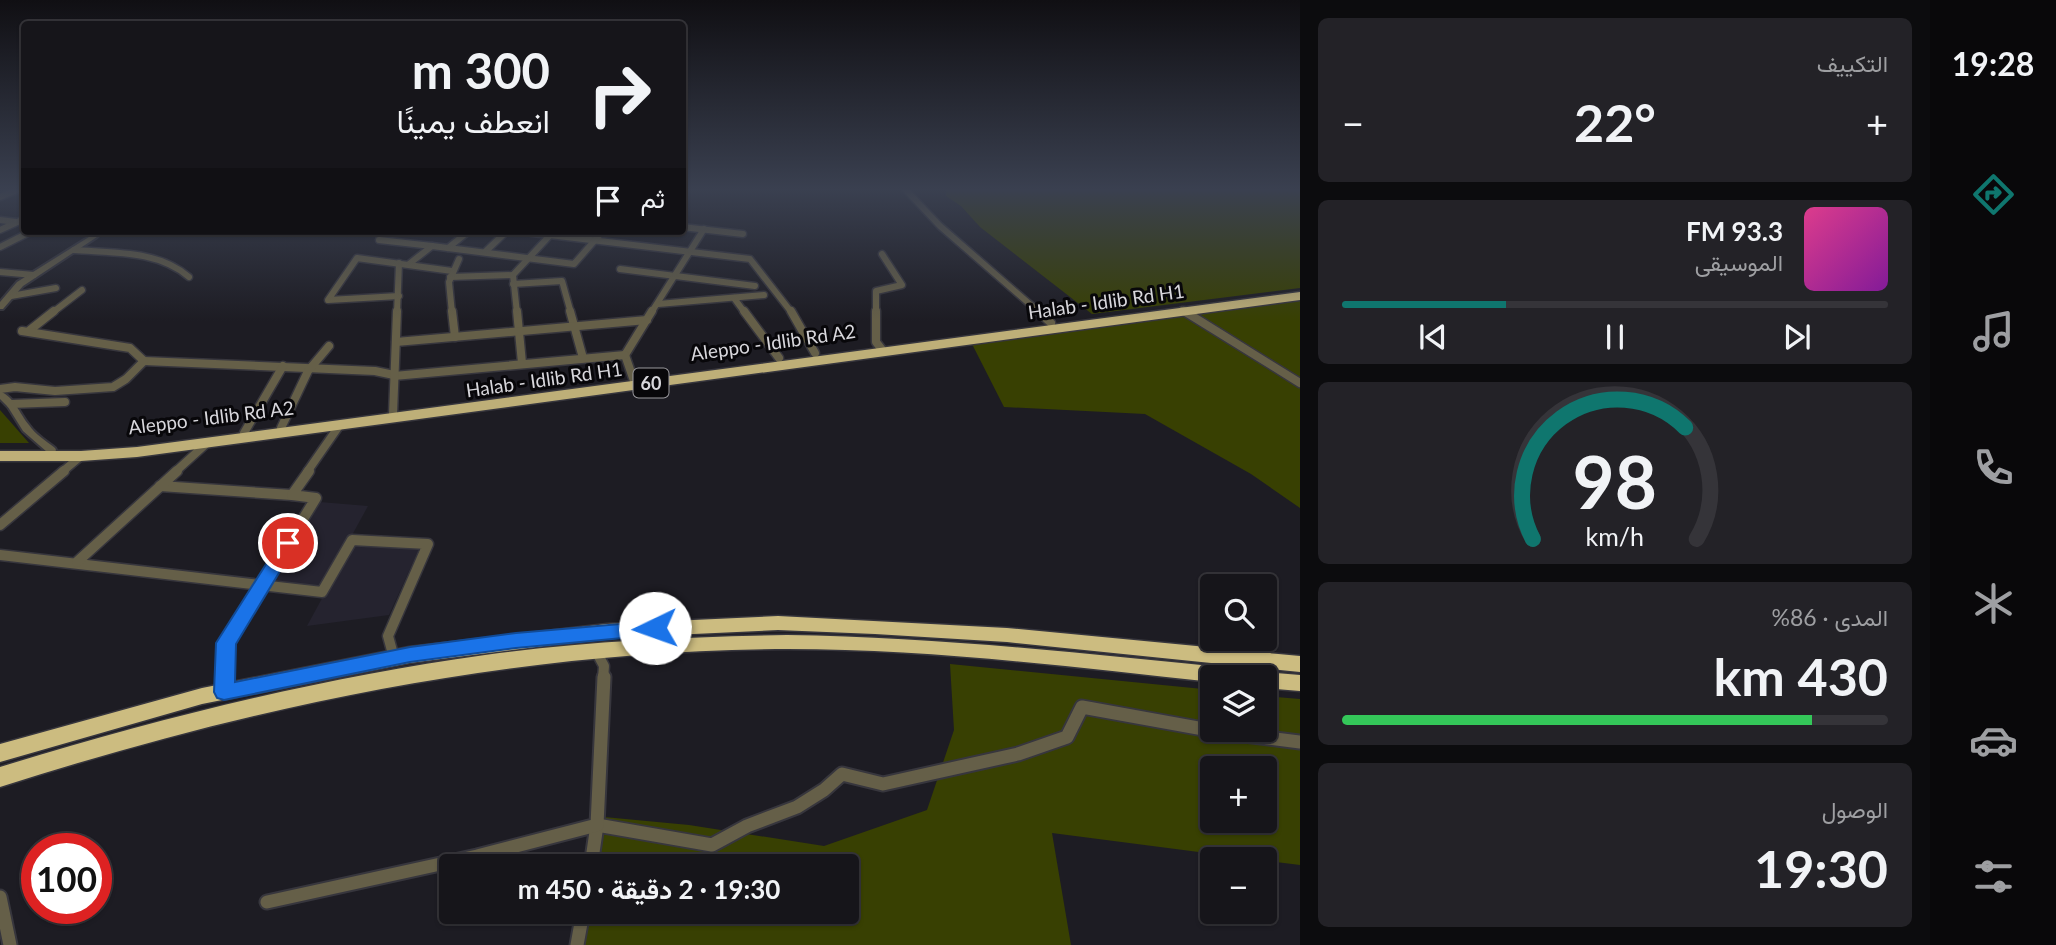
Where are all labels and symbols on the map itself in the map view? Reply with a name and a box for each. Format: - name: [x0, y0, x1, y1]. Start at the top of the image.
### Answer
- street label: Halab - Idlib Rd H1: [1026, 279, 1186, 323]
- street label: Aleppo - Idlib Rd A2: [689, 319, 857, 365]
- street label: Halab - Idlib Rd H1: [464, 357, 624, 401]
- road number: 60: [634, 368, 668, 398]
- street label: Aleppo - Idlib Rd A2: [127, 395, 295, 439]
- pin: [258, 513, 318, 573]
- position arrow: [618, 591, 692, 665]
- speed limit sign: 100: [21, 833, 112, 924]

